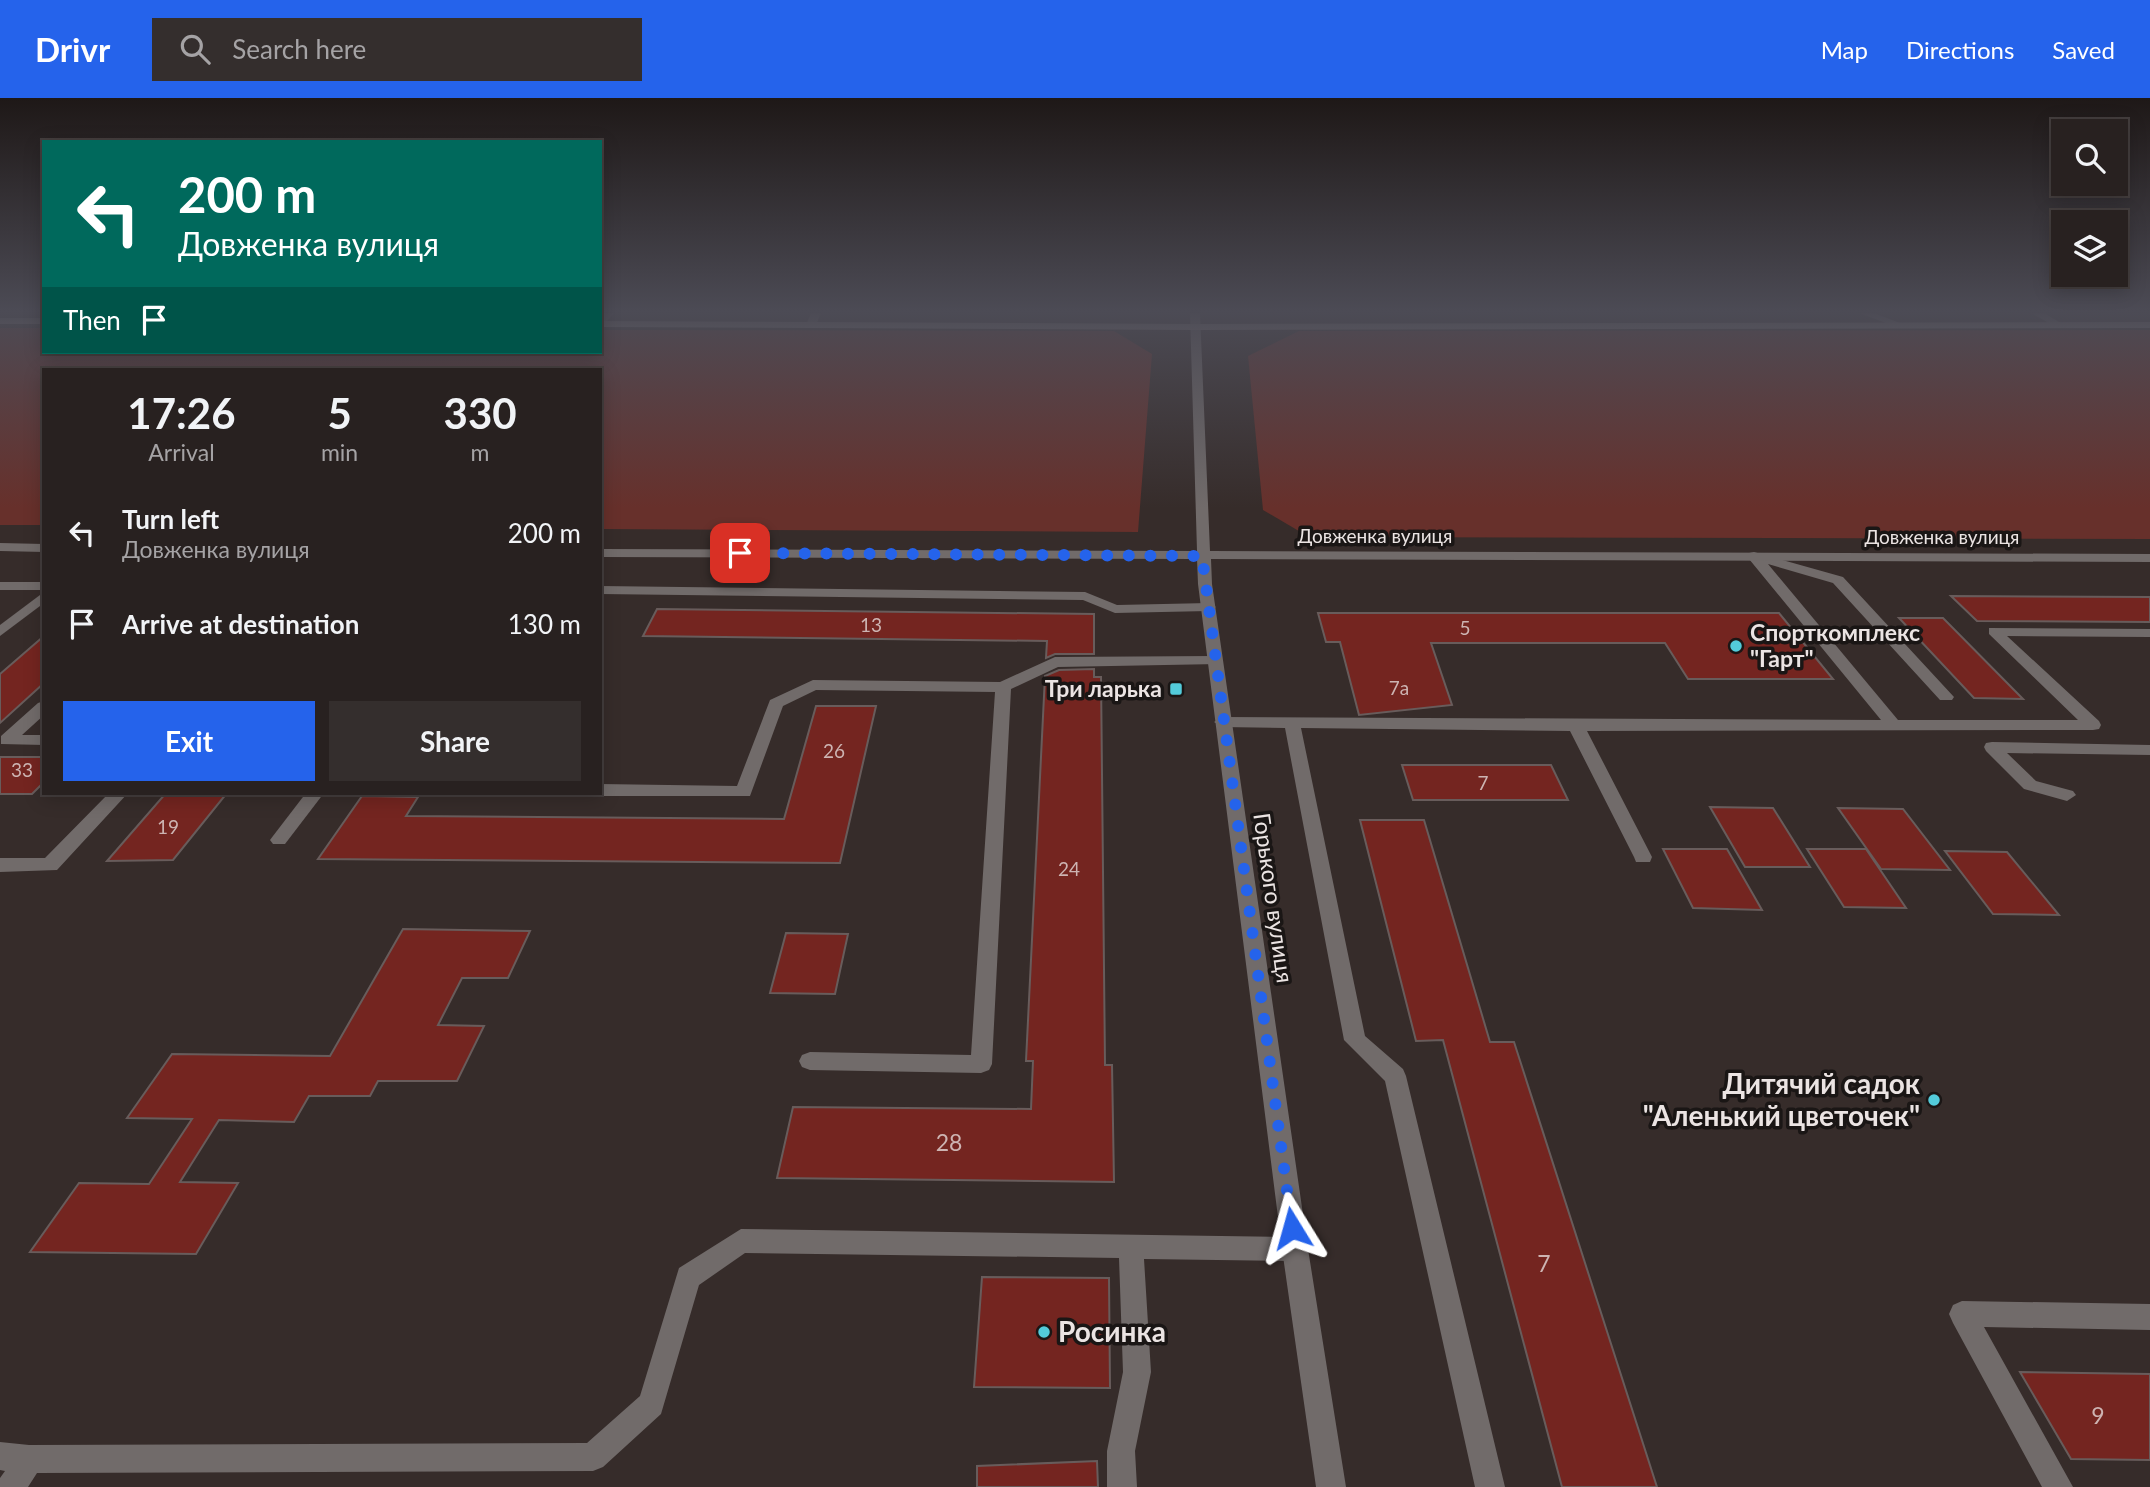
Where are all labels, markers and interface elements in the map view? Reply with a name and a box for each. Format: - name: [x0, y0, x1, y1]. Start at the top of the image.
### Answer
- search box: [152, 18, 642, 81]
- text: Drivr: [35, 29, 110, 69]
- icon: search: [176, 30, 214, 68]
- text: Search here: [232, 33, 366, 65]
- text: Map: [1821, 35, 1868, 64]
- text: Directions: [1906, 35, 2014, 64]
- text: Saved: [2052, 35, 2115, 64]
- map controls: [2051, 119, 2128, 287]
- button: search: [2051, 119, 2128, 196]
- text: 200 m: [178, 165, 316, 223]
- icon: left: [63, 168, 154, 259]
- button: layers: [2051, 210, 2128, 287]
- text: Довженка вулиця: [178, 224, 439, 263]
- icon: arrive: [135, 301, 173, 339]
- text: Then: [63, 304, 121, 336]
- text: 17:26: [127, 388, 236, 438]
- text: 5: [327, 388, 352, 438]
- text: 330: [444, 388, 517, 438]
- text: Arrival: [148, 438, 215, 466]
- text: min: [321, 438, 358, 466]
- text: m: [471, 438, 490, 466]
- text: Turn left: [122, 503, 219, 535]
- icon: left: [63, 514, 101, 552]
- text: 200 m: [508, 517, 581, 549]
- pin: [710, 523, 770, 583]
- street label: Довженка вулиця: [1298, 524, 1452, 547]
- street label: Довженка вулиця: [1865, 525, 2019, 548]
- icon: arrive: [721, 534, 759, 572]
- text: Довженка вулиця: [122, 535, 310, 563]
- icon: arrive: [63, 605, 101, 643]
- text: Arrive at destination: [122, 608, 359, 640]
- text: 130 m: [508, 608, 581, 640]
- house number: 13: [860, 613, 882, 636]
- house number: 5: [1459, 616, 1471, 639]
- place label: Спорткомплекс "Гарт": [1750, 618, 1920, 672]
- marker: Спорткомплекс "Гарт": [1728, 638, 1744, 654]
- place label: Три ларька: [1045, 674, 1162, 702]
- house number: 7а: [1389, 676, 1409, 699]
- marker: Три ларька: [1168, 681, 1184, 697]
- button: Exit: [63, 701, 315, 781]
- button: Share: [329, 701, 581, 781]
- house number: 26: [823, 739, 845, 762]
- house number: 33: [11, 758, 33, 781]
- house number: 7: [1477, 771, 1489, 794]
- street label: Горького вулиця: [1248, 811, 1300, 985]
- house number: 19: [157, 815, 179, 838]
- house number: 24: [1058, 857, 1080, 880]
- place label: Дитячий садок "Аленький цветочек": [1643, 1066, 1920, 1132]
- marker: Дитячий садок "Аленький цветочек": [1926, 1092, 1942, 1108]
- house number: 28: [936, 1128, 962, 1156]
- position arrow: [1255, 1191, 1329, 1265]
- house number: 7: [1537, 1249, 1551, 1277]
- place label: Росинка: [1058, 1314, 1166, 1348]
- marker: Росинка: [1036, 1324, 1052, 1340]
- house number: 9: [2091, 1401, 2105, 1429]

